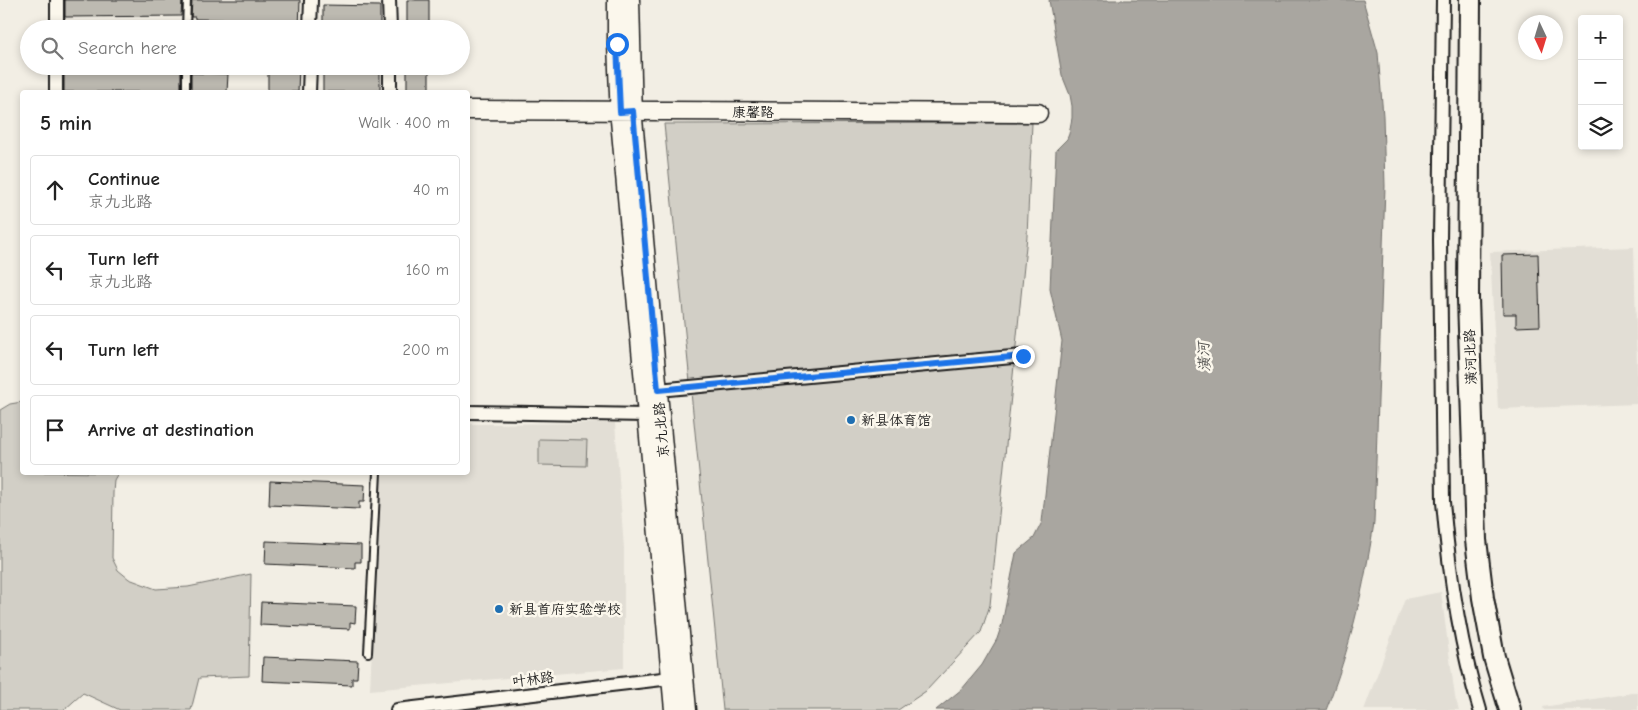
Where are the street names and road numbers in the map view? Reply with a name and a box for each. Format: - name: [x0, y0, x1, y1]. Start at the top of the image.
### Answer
- street label: 康馨路: [732, 104, 774, 121]
- street label: 潢河北路: [1461, 329, 1480, 385]
- street label: 京九北路: [651, 401, 672, 459]
- street label: 叶林路: [511, 669, 555, 690]

